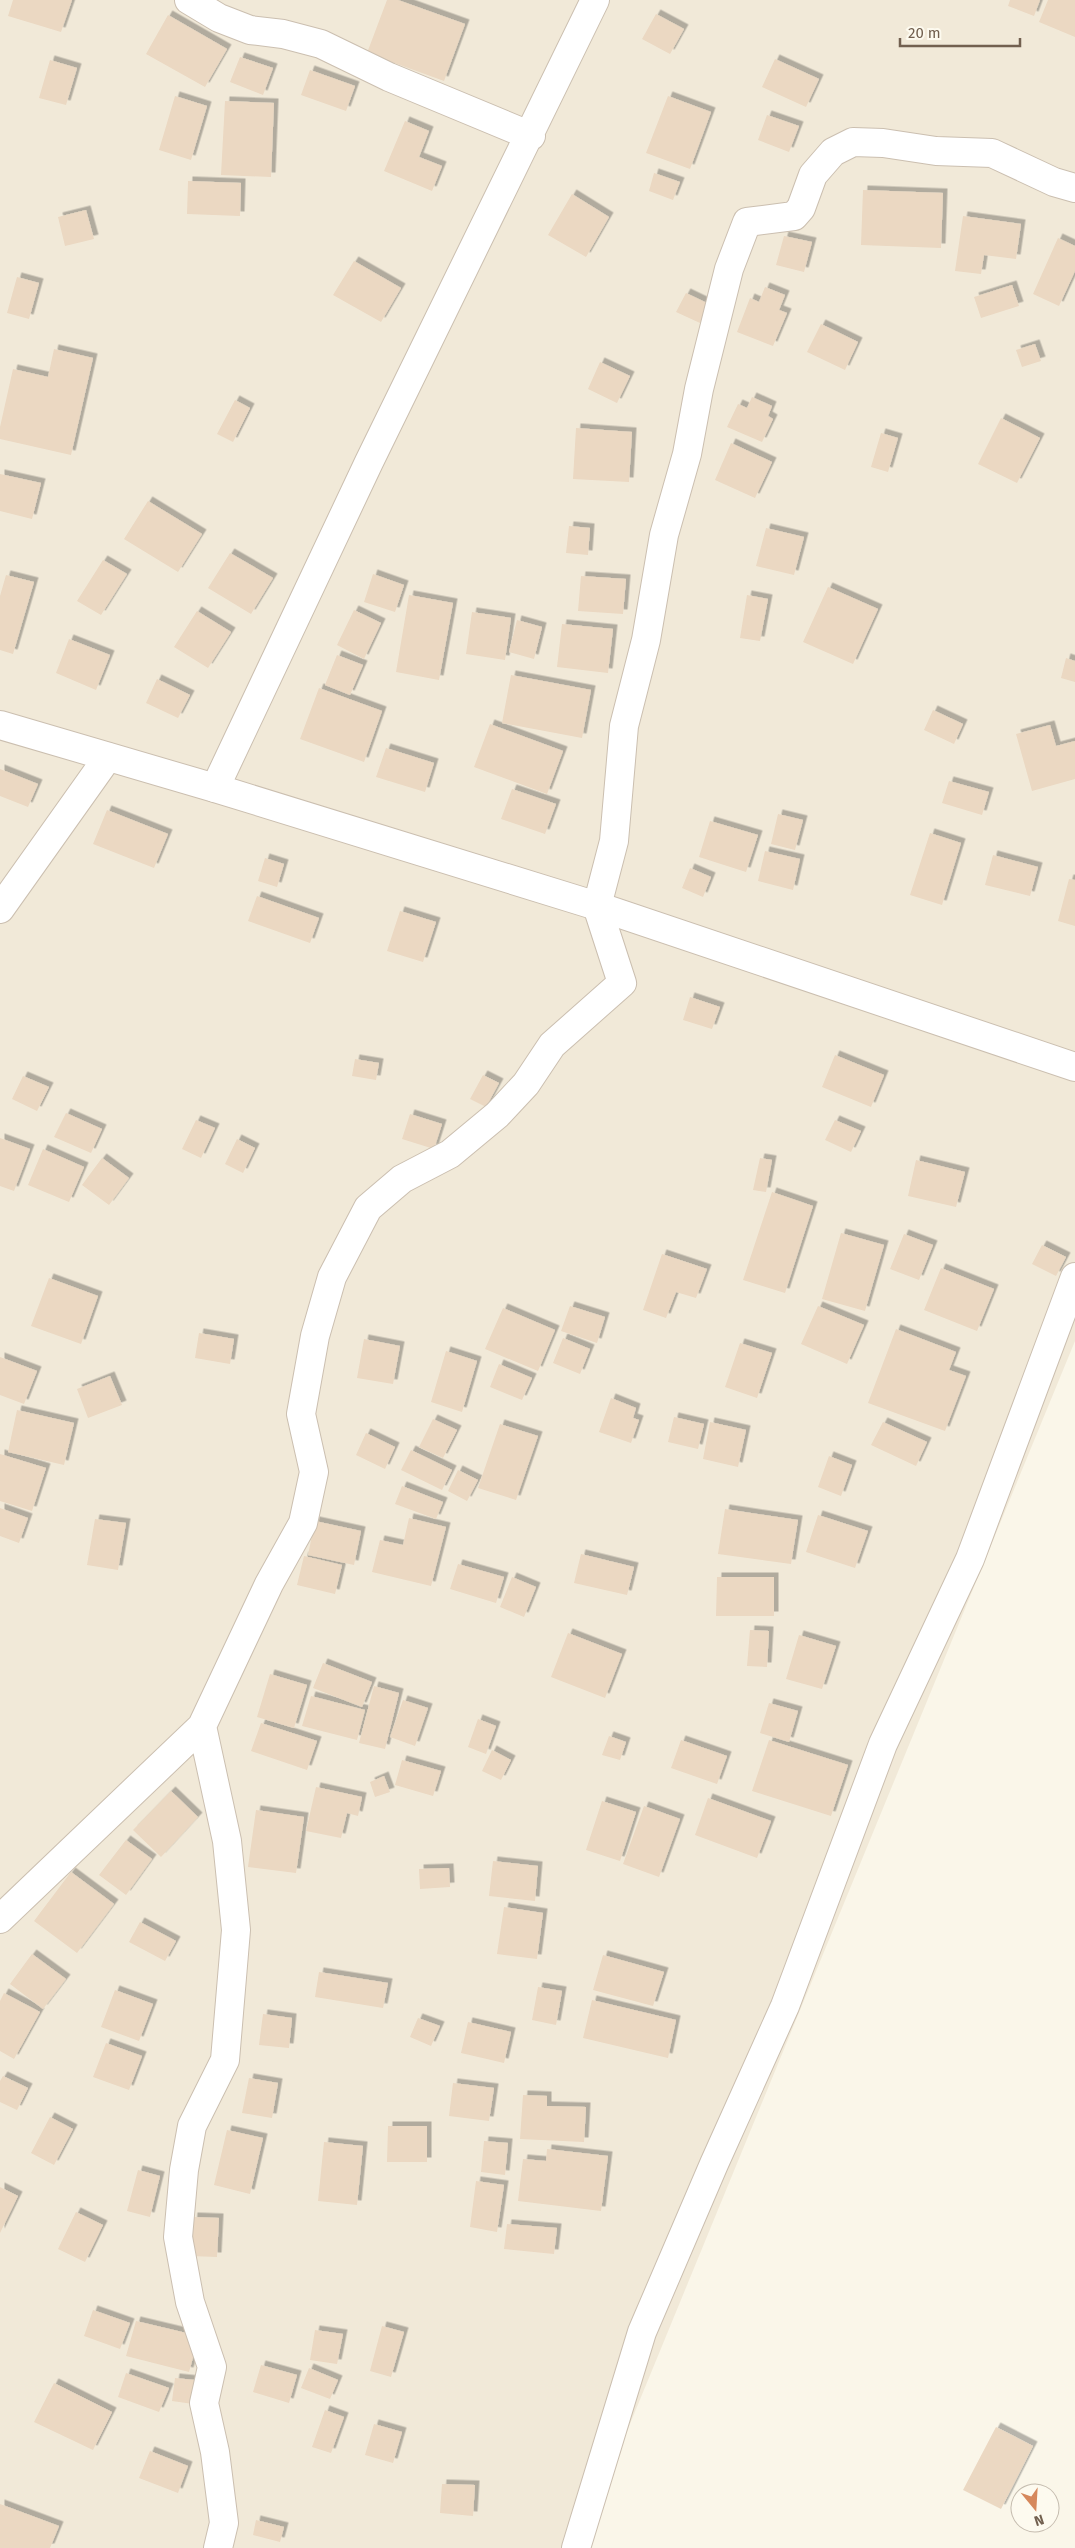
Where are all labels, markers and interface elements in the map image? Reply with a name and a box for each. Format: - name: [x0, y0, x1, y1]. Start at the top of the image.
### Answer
- scale bar: [900, 15, 1020, 47]
- text: 20 m: [908, 24, 941, 42]
- north arrow: [1010, 2483, 1060, 2533]
- text: N: [1032, 2510, 1046, 2529]

